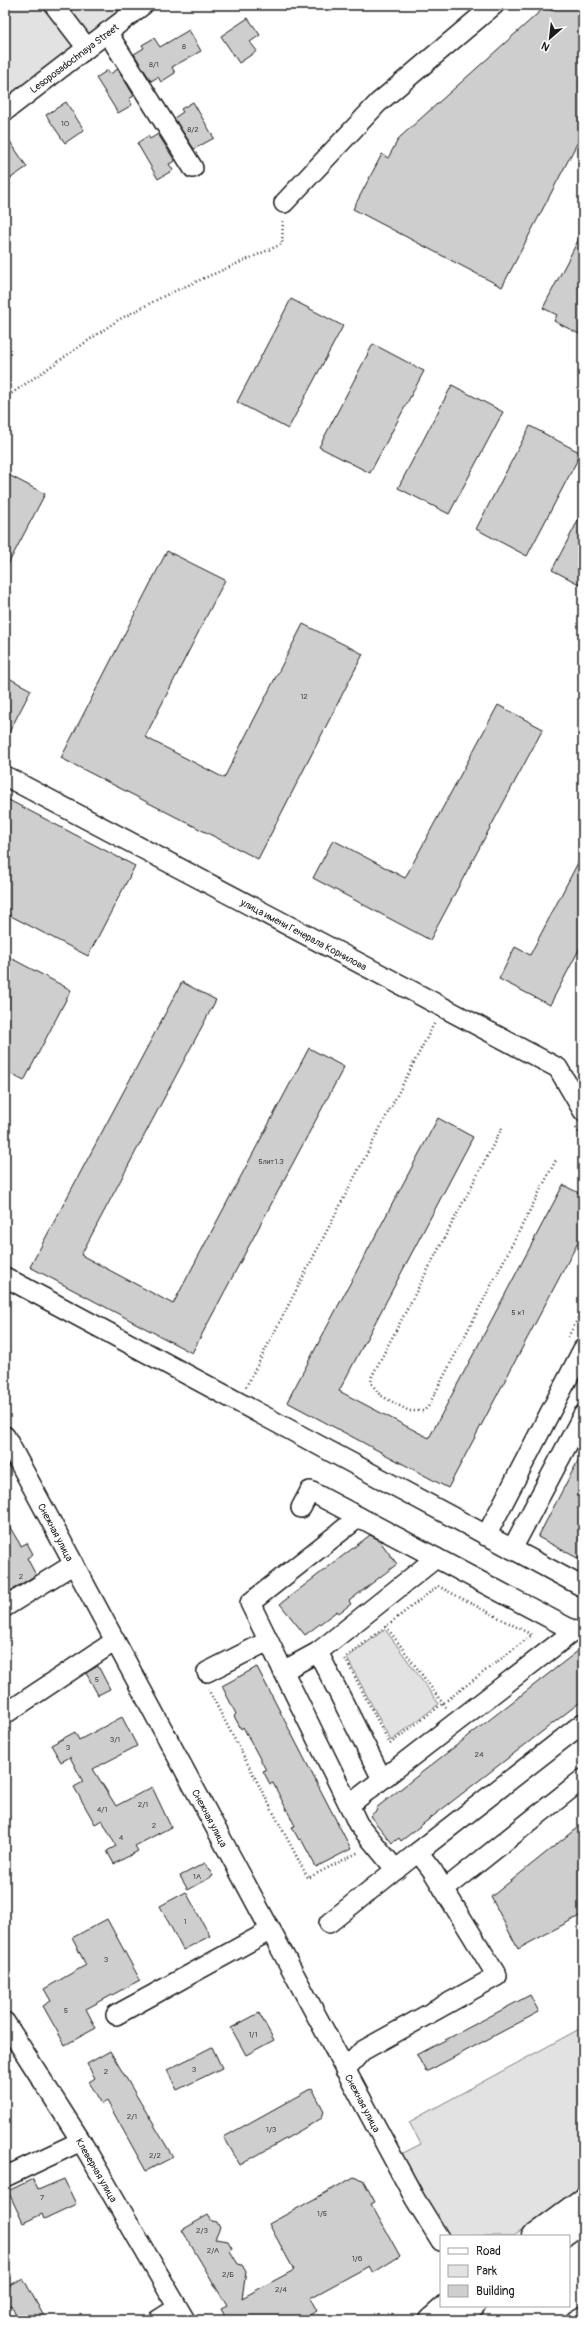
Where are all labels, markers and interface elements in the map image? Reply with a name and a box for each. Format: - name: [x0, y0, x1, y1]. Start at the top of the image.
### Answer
- north arrow: [530, 18, 570, 58]
- street label: Lesoposadochnaya Street: [28, 21, 122, 96]
- text: N: [539, 39, 552, 54]
- house number: 8: [182, 42, 186, 51]
- house number: 8/1: [149, 60, 159, 69]
- house number: 10: [61, 119, 70, 128]
- house number: 8/2: [187, 125, 199, 134]
- house number: 12: [300, 692, 308, 701]
- street label: улица имени Генерала Корнилова: [237, 896, 369, 973]
- house number: 5лит1.3: [258, 1157, 284, 1166]
- house number: 5 к1: [511, 1308, 525, 1317]
- street label: Снежная улица: [35, 1501, 76, 1564]
- house number: 2: [19, 1572, 24, 1581]
- house number: 5: [95, 1675, 99, 1684]
- house number: 3/1: [110, 1735, 120, 1744]
- house number: 3: [66, 1743, 71, 1752]
- house number: 24: [474, 1750, 484, 1759]
- street label: Снежная улица: [189, 1787, 230, 1850]
- house number: 2/1: [138, 1800, 148, 1809]
- house number: 4/1: [97, 1805, 107, 1814]
- house number: 2: [152, 1821, 157, 1830]
- house number: 4: [119, 1833, 124, 1842]
- house number: 1А: [193, 1872, 201, 1881]
- house number: 1: [183, 1917, 187, 1926]
- house number: 3: [104, 1955, 109, 1964]
- house number: 5: [64, 2006, 68, 2015]
- house number: 1/1: [248, 2030, 258, 2039]
- house number: 3: [192, 2065, 197, 2074]
- house number: 2: [104, 2067, 109, 2076]
- street label: Снежная улица: [342, 2072, 383, 2135]
- house number: 2/1: [127, 2112, 137, 2121]
- house number: 1/3: [266, 2125, 277, 2134]
- street label: Клеверная улица: [73, 2136, 119, 2205]
- house number: 2/2: [149, 2151, 161, 2160]
- house number: 7: [40, 2193, 45, 2202]
- house number: 1/5: [317, 2209, 327, 2218]
- house number: 2/3: [196, 2226, 208, 2235]
- legend: [440, 2235, 570, 2307]
- text: Road: [476, 2244, 501, 2259]
- house number: 2/А: [207, 2246, 219, 2255]
- house number: 1/6: [352, 2254, 363, 2263]
- text: Park: [476, 2264, 497, 2279]
- house number: 2/Б: [222, 2270, 234, 2279]
- text: Building: [476, 2284, 515, 2299]
- house number: 2/4: [275, 2285, 287, 2294]

